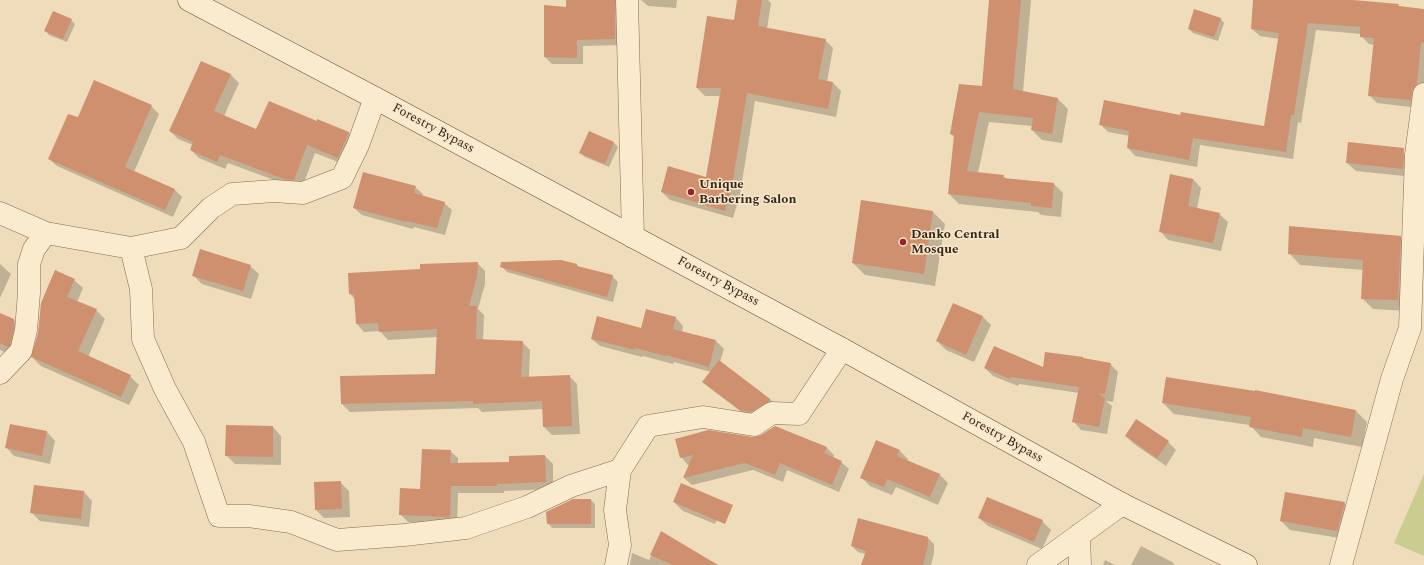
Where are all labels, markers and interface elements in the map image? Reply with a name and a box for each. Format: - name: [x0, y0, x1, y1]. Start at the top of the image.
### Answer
- street label: Forestry Bypass: [389, 101, 477, 157]
- place label: Unique Barbering Salon: [699, 177, 796, 208]
- marker: Unique Barbering Salon: [686, 187, 696, 197]
- place label: Danko Central Mosque: [911, 227, 999, 258]
- marker: Danko Central Mosque: [898, 237, 908, 247]
- street label: Forestry Bypass: [674, 254, 762, 310]
- street label: Forestry Bypass: [959, 409, 1045, 467]

